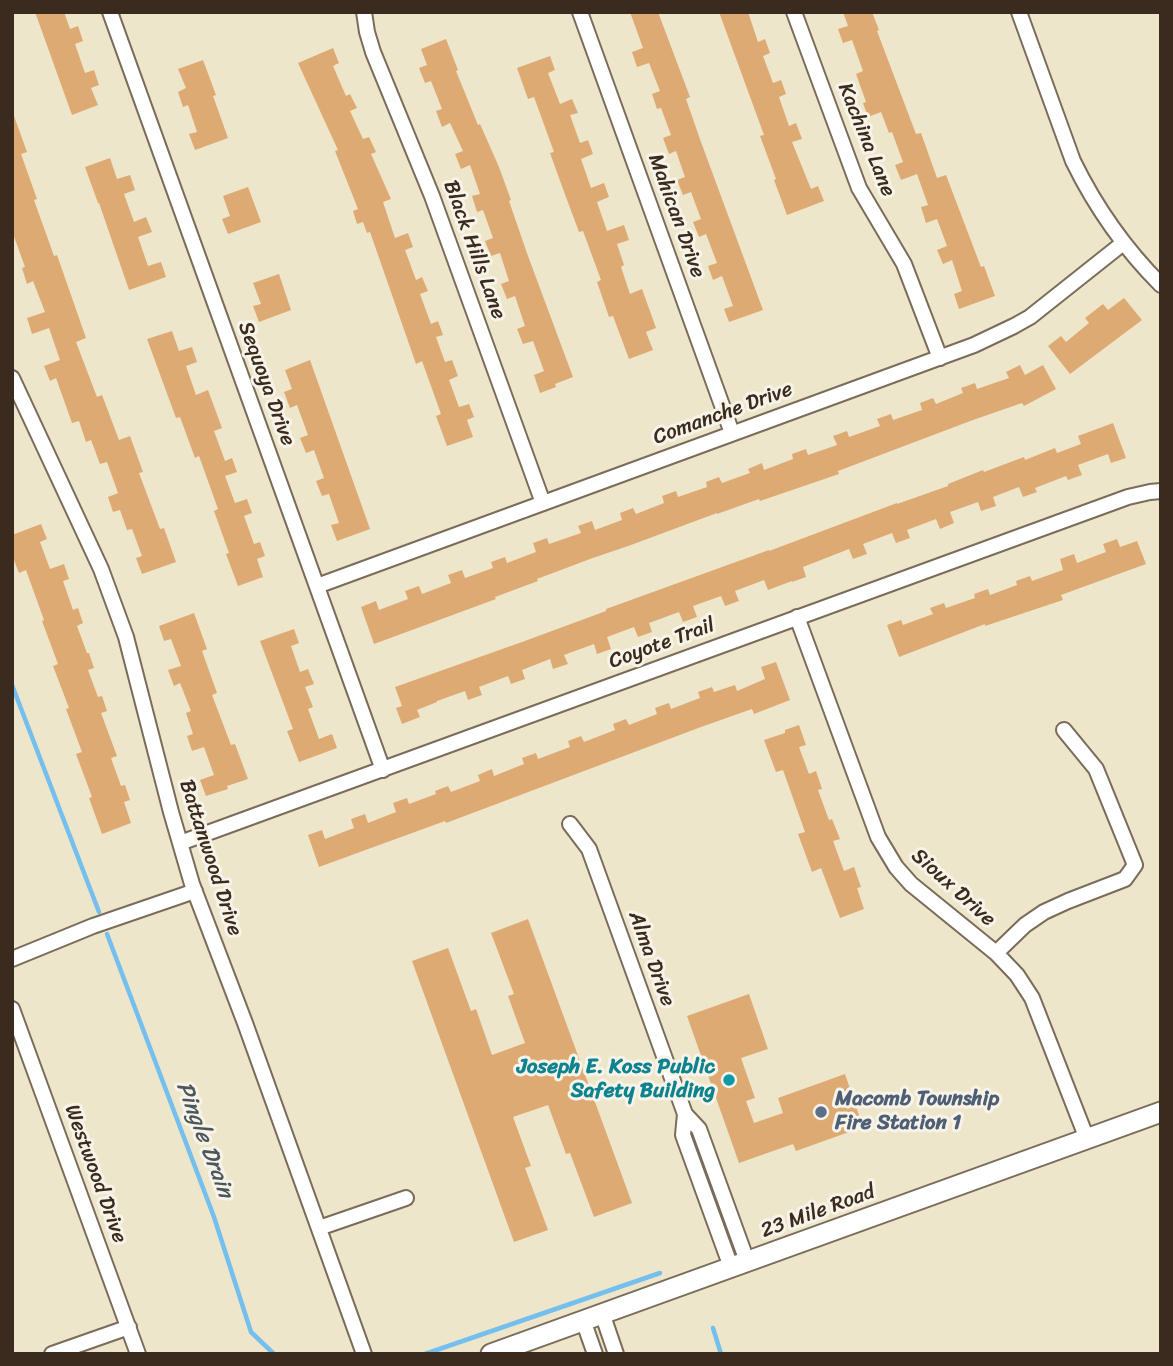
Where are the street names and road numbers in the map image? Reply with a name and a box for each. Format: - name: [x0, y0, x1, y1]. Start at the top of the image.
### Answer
- street label: Kachina Lane: [832, 79, 900, 201]
- street label: Mahican Drive: [642, 151, 710, 281]
- street label: Black Hills Lane: [437, 177, 511, 323]
- street label: Sequoya Drive: [232, 318, 300, 450]
- street label: Comanche Drive: [650, 377, 796, 451]
- street label: Coyote Trail: [606, 613, 718, 675]
- street label: Battanwood Drive: [173, 777, 247, 939]
- street label: Sioux Drive: [906, 844, 1000, 932]
- street label: Alma Drive: [622, 908, 680, 1010]
- street label: Westwood Drive: [58, 1101, 132, 1247]
- street label: 23 Mile Road: [758, 1180, 878, 1244]

